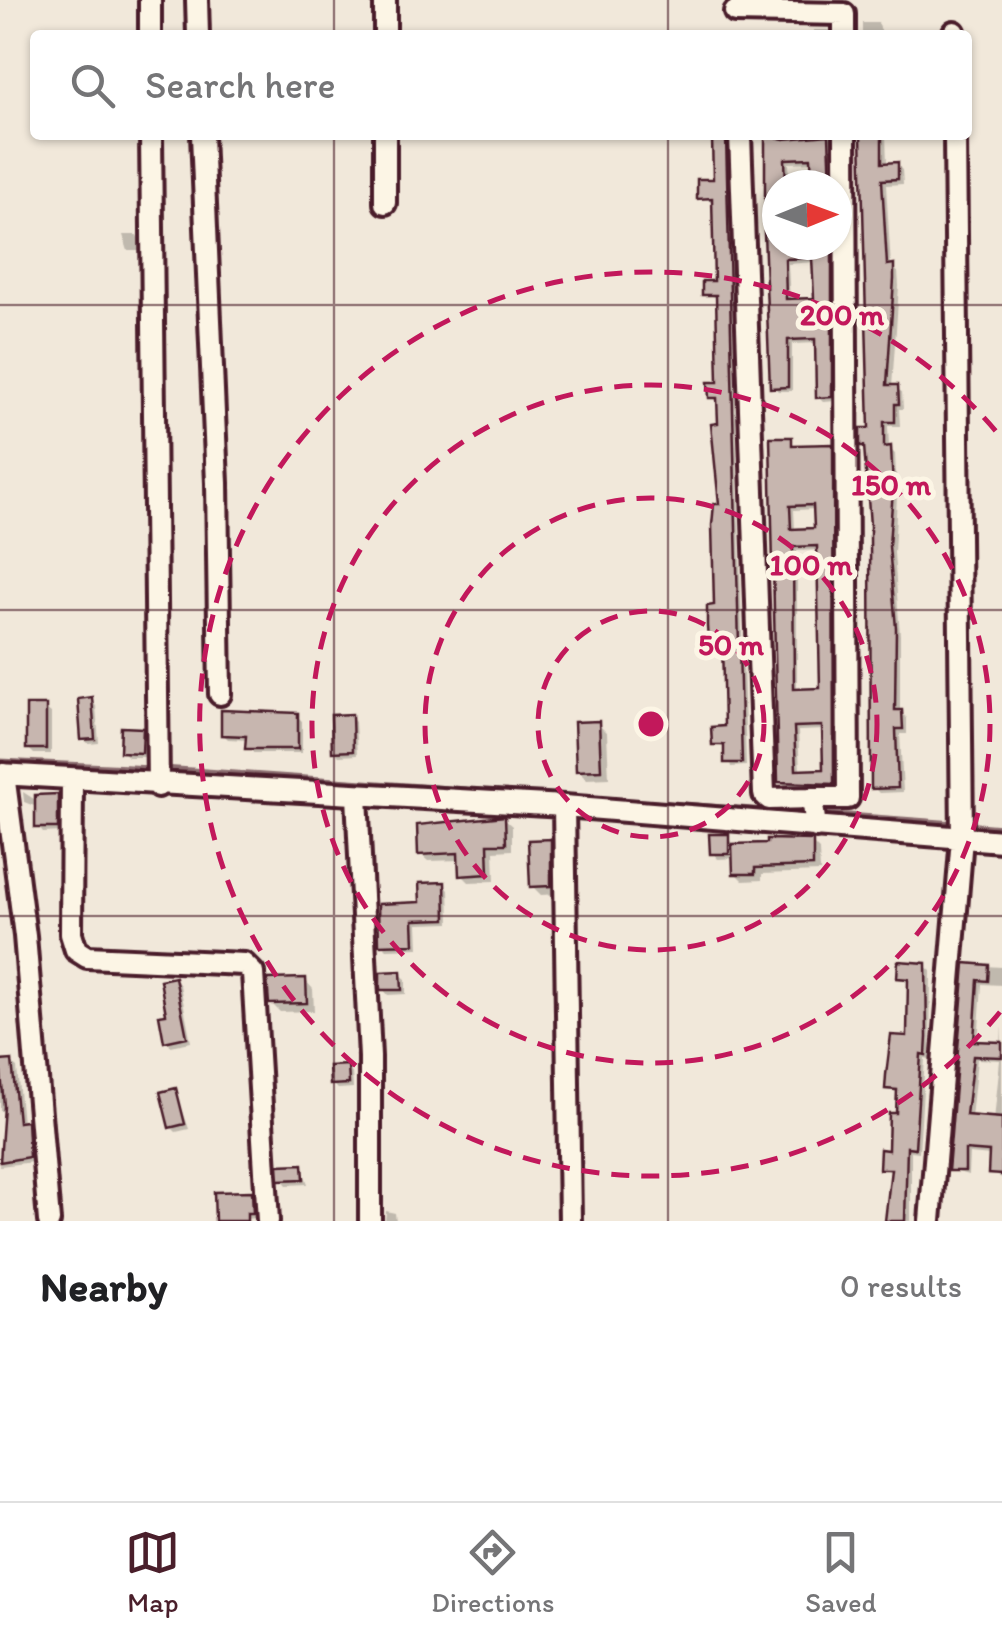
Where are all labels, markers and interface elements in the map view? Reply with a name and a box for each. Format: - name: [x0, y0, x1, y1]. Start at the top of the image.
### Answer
- search box: [30, 30, 972, 140]
- icon: search: [65, 58, 120, 113]
- text: Search here: [145, 62, 336, 108]
- north arrow: [762, 170, 852, 260]
- text: 200 m: [800, 296, 885, 333]
- text: 150 m: [851, 466, 932, 503]
- text: 100 m: [770, 546, 853, 583]
- text: 50 m: [698, 626, 765, 663]
- centre of rings: [633, 706, 669, 742]
- text: Nearby: [40, 1261, 167, 1312]
- text: 0 results: [840, 1267, 962, 1305]
- tab: Map: [125, 1525, 180, 1619]
- tab: Directions: [431, 1525, 554, 1619]
- tab: Saved: [805, 1525, 877, 1619]

